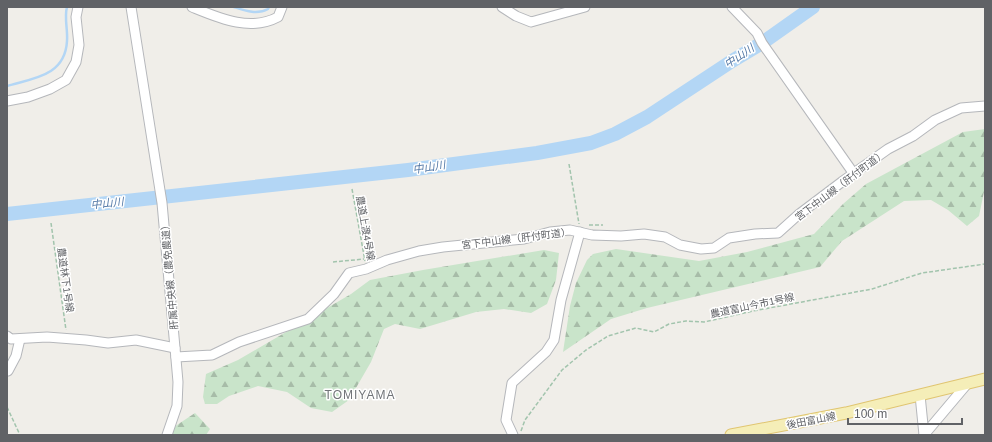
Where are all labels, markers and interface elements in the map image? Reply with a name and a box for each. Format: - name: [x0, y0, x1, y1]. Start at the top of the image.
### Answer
- water label: 中山川: [722, 41, 757, 70]
- street label: 宮下中山線（肝付町道）: [793, 148, 888, 223]
- water label: 中山川: [412, 158, 447, 176]
- water label: 中山川: [90, 195, 125, 211]
- street label: 農道上渡4号線: [354, 195, 377, 261]
- street label: 肝属中央線（農免農道）: [159, 220, 180, 330]
- street label: 宮下中山線（肝付町道）: [461, 226, 571, 251]
- street label: 農道林下1号線: [55, 247, 76, 313]
- street label: 農道富山今市1号線: [709, 291, 795, 320]
- district label: TOMIYAMA: [325, 388, 395, 402]
- scale bar: [848, 400, 962, 426]
- text: 100 m: [854, 407, 887, 421]
- street label: 後田富山線: [786, 410, 837, 431]

